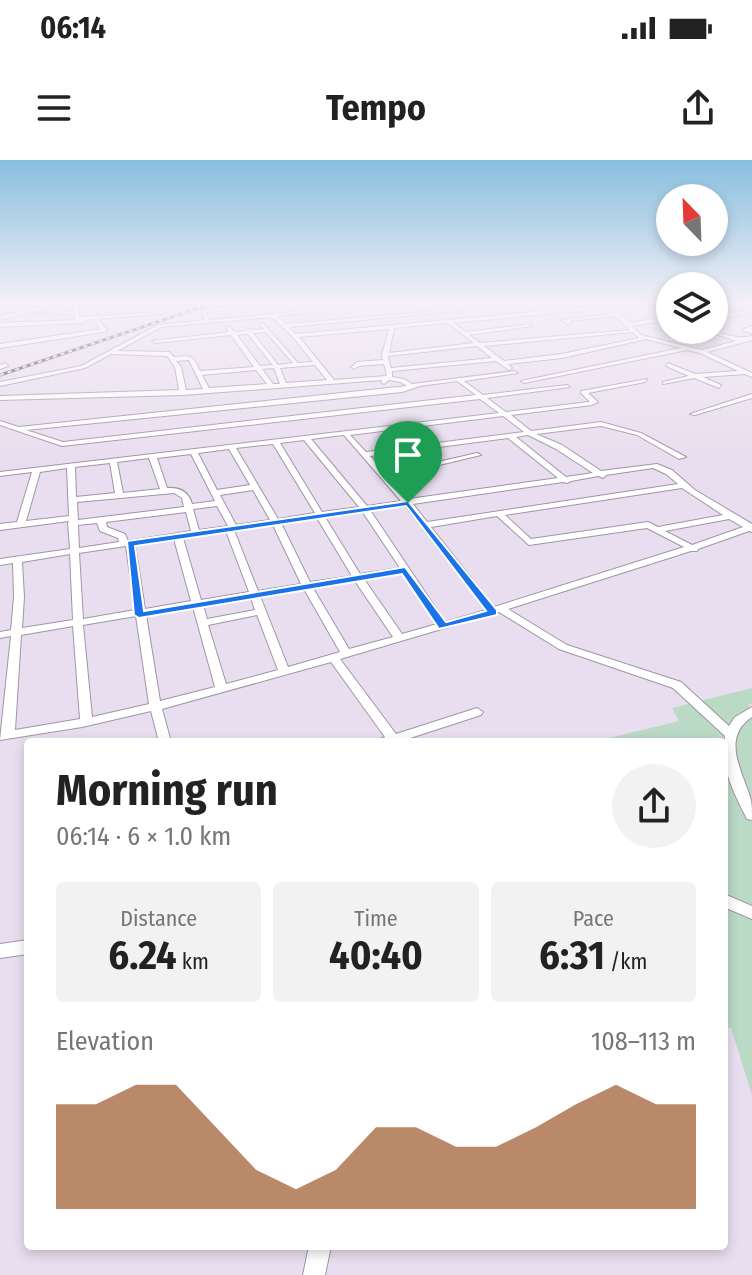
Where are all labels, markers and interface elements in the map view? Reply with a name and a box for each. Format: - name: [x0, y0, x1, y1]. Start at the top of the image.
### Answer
- text: 06:14: [40, 10, 106, 46]
- icon: menu: [32, 86, 76, 130]
- text: Tempo: [326, 86, 426, 130]
- icon: share: [676, 86, 720, 130]
- north arrow: [656, 184, 728, 256]
- map controls: [656, 184, 728, 344]
- button: layers: [656, 272, 728, 344]
- pin: [374, 421, 442, 503]
- icon: arrive: [386, 433, 430, 477]
- text: Morning run: [56, 764, 278, 817]
- button: share: [612, 764, 696, 848]
- text: 06:14 · 6 × 1.0 km: [56, 821, 231, 852]
- text: Distance: [120, 905, 197, 932]
- text: Time: [354, 905, 398, 932]
- text: Pace: [573, 905, 614, 932]
- text: 6.24: [108, 932, 177, 980]
- text: 40:40: [329, 932, 423, 980]
- text: 6:31: [539, 932, 605, 980]
- text: km: [177, 948, 209, 975]
- text: /km: [605, 948, 648, 975]
- text: Elevation: [56, 1026, 154, 1057]
- text: 108–113 m: [591, 1026, 696, 1057]

